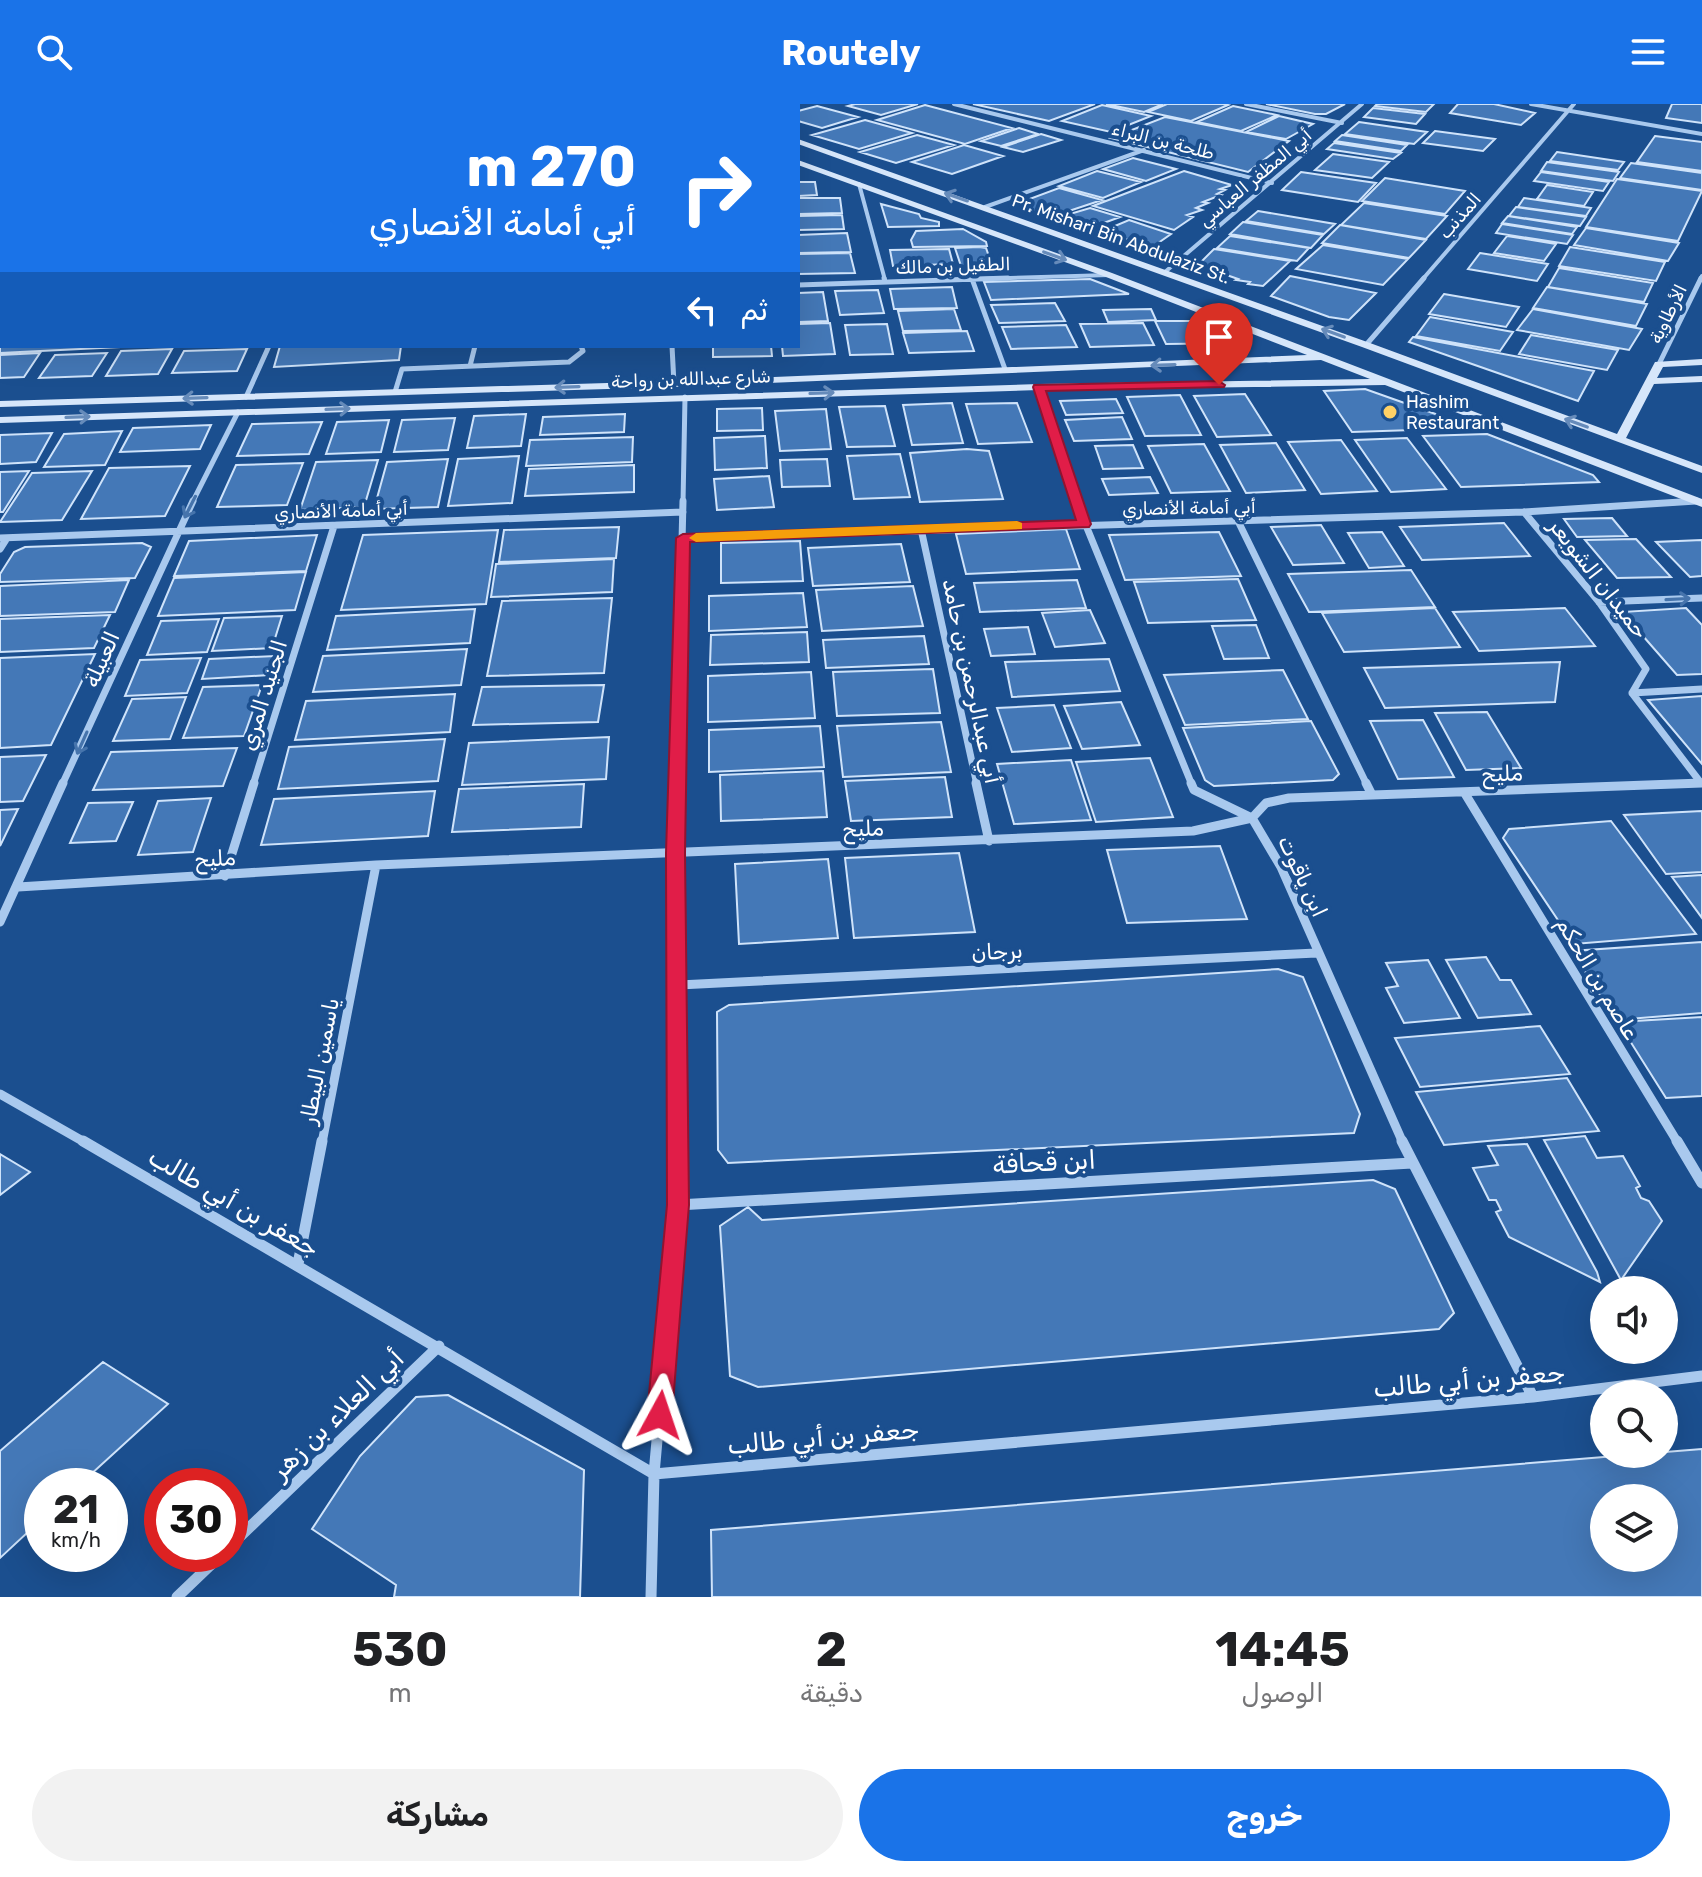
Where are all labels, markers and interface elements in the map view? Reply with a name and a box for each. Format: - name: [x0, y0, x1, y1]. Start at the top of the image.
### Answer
- icon: search: [32, 30, 76, 74]
- icon: menu: [1626, 30, 1670, 74]
- text: Routely: [781, 31, 921, 74]
- street label: طلحة بن البراء: [1109, 118, 1217, 164]
- street label: أبي المظفر العباسي: [1194, 124, 1317, 233]
- text: 270 m: [466, 134, 636, 200]
- icon: right: [664, 136, 768, 240]
- street label: المذنب: [1434, 188, 1486, 244]
- one-way arrow: [945, 189, 969, 203]
- street label: Pr. Mishari Bin Abdulaziz St.: [1009, 189, 1233, 289]
- text: أبي أمامة الأنصاري: [369, 201, 636, 244]
- one-way arrow: [1043, 249, 1068, 264]
- street label: الطفيل بن مالك: [895, 253, 1011, 279]
- street label: الأرطاوية: [1644, 281, 1692, 347]
- icon: left: [680, 288, 724, 332]
- text: ثم: [740, 292, 768, 328]
- pin: [1185, 303, 1253, 385]
- icon: arrive: [1197, 315, 1241, 359]
- one-way arrow: [1321, 325, 1345, 339]
- one-way arrow: [1150, 357, 1177, 372]
- street label: شارع عبدالله بن رواحة: [611, 365, 771, 394]
- one-way arrow: [554, 379, 581, 394]
- one-way arrow: [808, 386, 835, 401]
- one-way arrow: [182, 391, 209, 406]
- place label: Hashim Restaurant: [1406, 391, 1499, 434]
- one-way arrow: [324, 401, 351, 416]
- marker: Hashim Restaurant: [1381, 403, 1399, 421]
- one-way arrow: [64, 410, 91, 425]
- one-way arrow: [1565, 415, 1589, 429]
- one-way arrow: [182, 494, 198, 518]
- street label: أبي أمامة الأنصاري: [1122, 496, 1256, 522]
- street label: أبي أمامة الأنصاري: [274, 498, 408, 526]
- street label: حميدان الشويعر: [1542, 511, 1654, 644]
- street label: أبي عبدالرحمن بن حامد: [934, 576, 1006, 787]
- one-way arrow: [1664, 591, 1691, 606]
- street label: العبيلة: [77, 627, 126, 691]
- street label: الجنيد المري: [234, 637, 295, 754]
- one-way arrow: [74, 730, 89, 755]
- street label: مليح: [1481, 759, 1523, 790]
- street label: مليح: [842, 814, 884, 845]
- street label: ابن ياقوت: [1272, 831, 1333, 921]
- street label: مليح: [194, 844, 237, 875]
- street label: عاصم بن الحكم: [1549, 912, 1645, 1045]
- street label: برجان: [971, 937, 1023, 966]
- street label: ياسمين البيطار: [294, 996, 345, 1128]
- street label: جعفر بن أبي طالب: [141, 1141, 325, 1267]
- street label: ابن قحافة: [991, 1144, 1097, 1181]
- map controls: [1590, 1276, 1678, 1572]
- button: sound: [1590, 1276, 1678, 1364]
- street label: أبي العلاء بن زهر: [263, 1343, 413, 1490]
- street label: جعفر بن أبي طالب: [1372, 1357, 1567, 1408]
- position arrow: [618, 1373, 702, 1457]
- button: search: [1590, 1380, 1678, 1468]
- street label: جعفر بن أبي طالب: [726, 1414, 921, 1465]
- speed limit sign: 30: [144, 1468, 248, 1572]
- button: layers: [1590, 1484, 1678, 1572]
- text: 21: [53, 1486, 99, 1533]
- text: km/h: [51, 1528, 101, 1552]
- text: 530: [352, 1621, 448, 1678]
- text: 2: [816, 1621, 847, 1678]
- text: 14:45: [1215, 1621, 1350, 1678]
- text: m: [388, 1678, 412, 1709]
- text: دقيقة: [800, 1678, 863, 1709]
- text: الوصول: [1241, 1678, 1323, 1709]
- button: مشاركة: [32, 1769, 843, 1861]
- button: خروج: [859, 1769, 1670, 1861]

